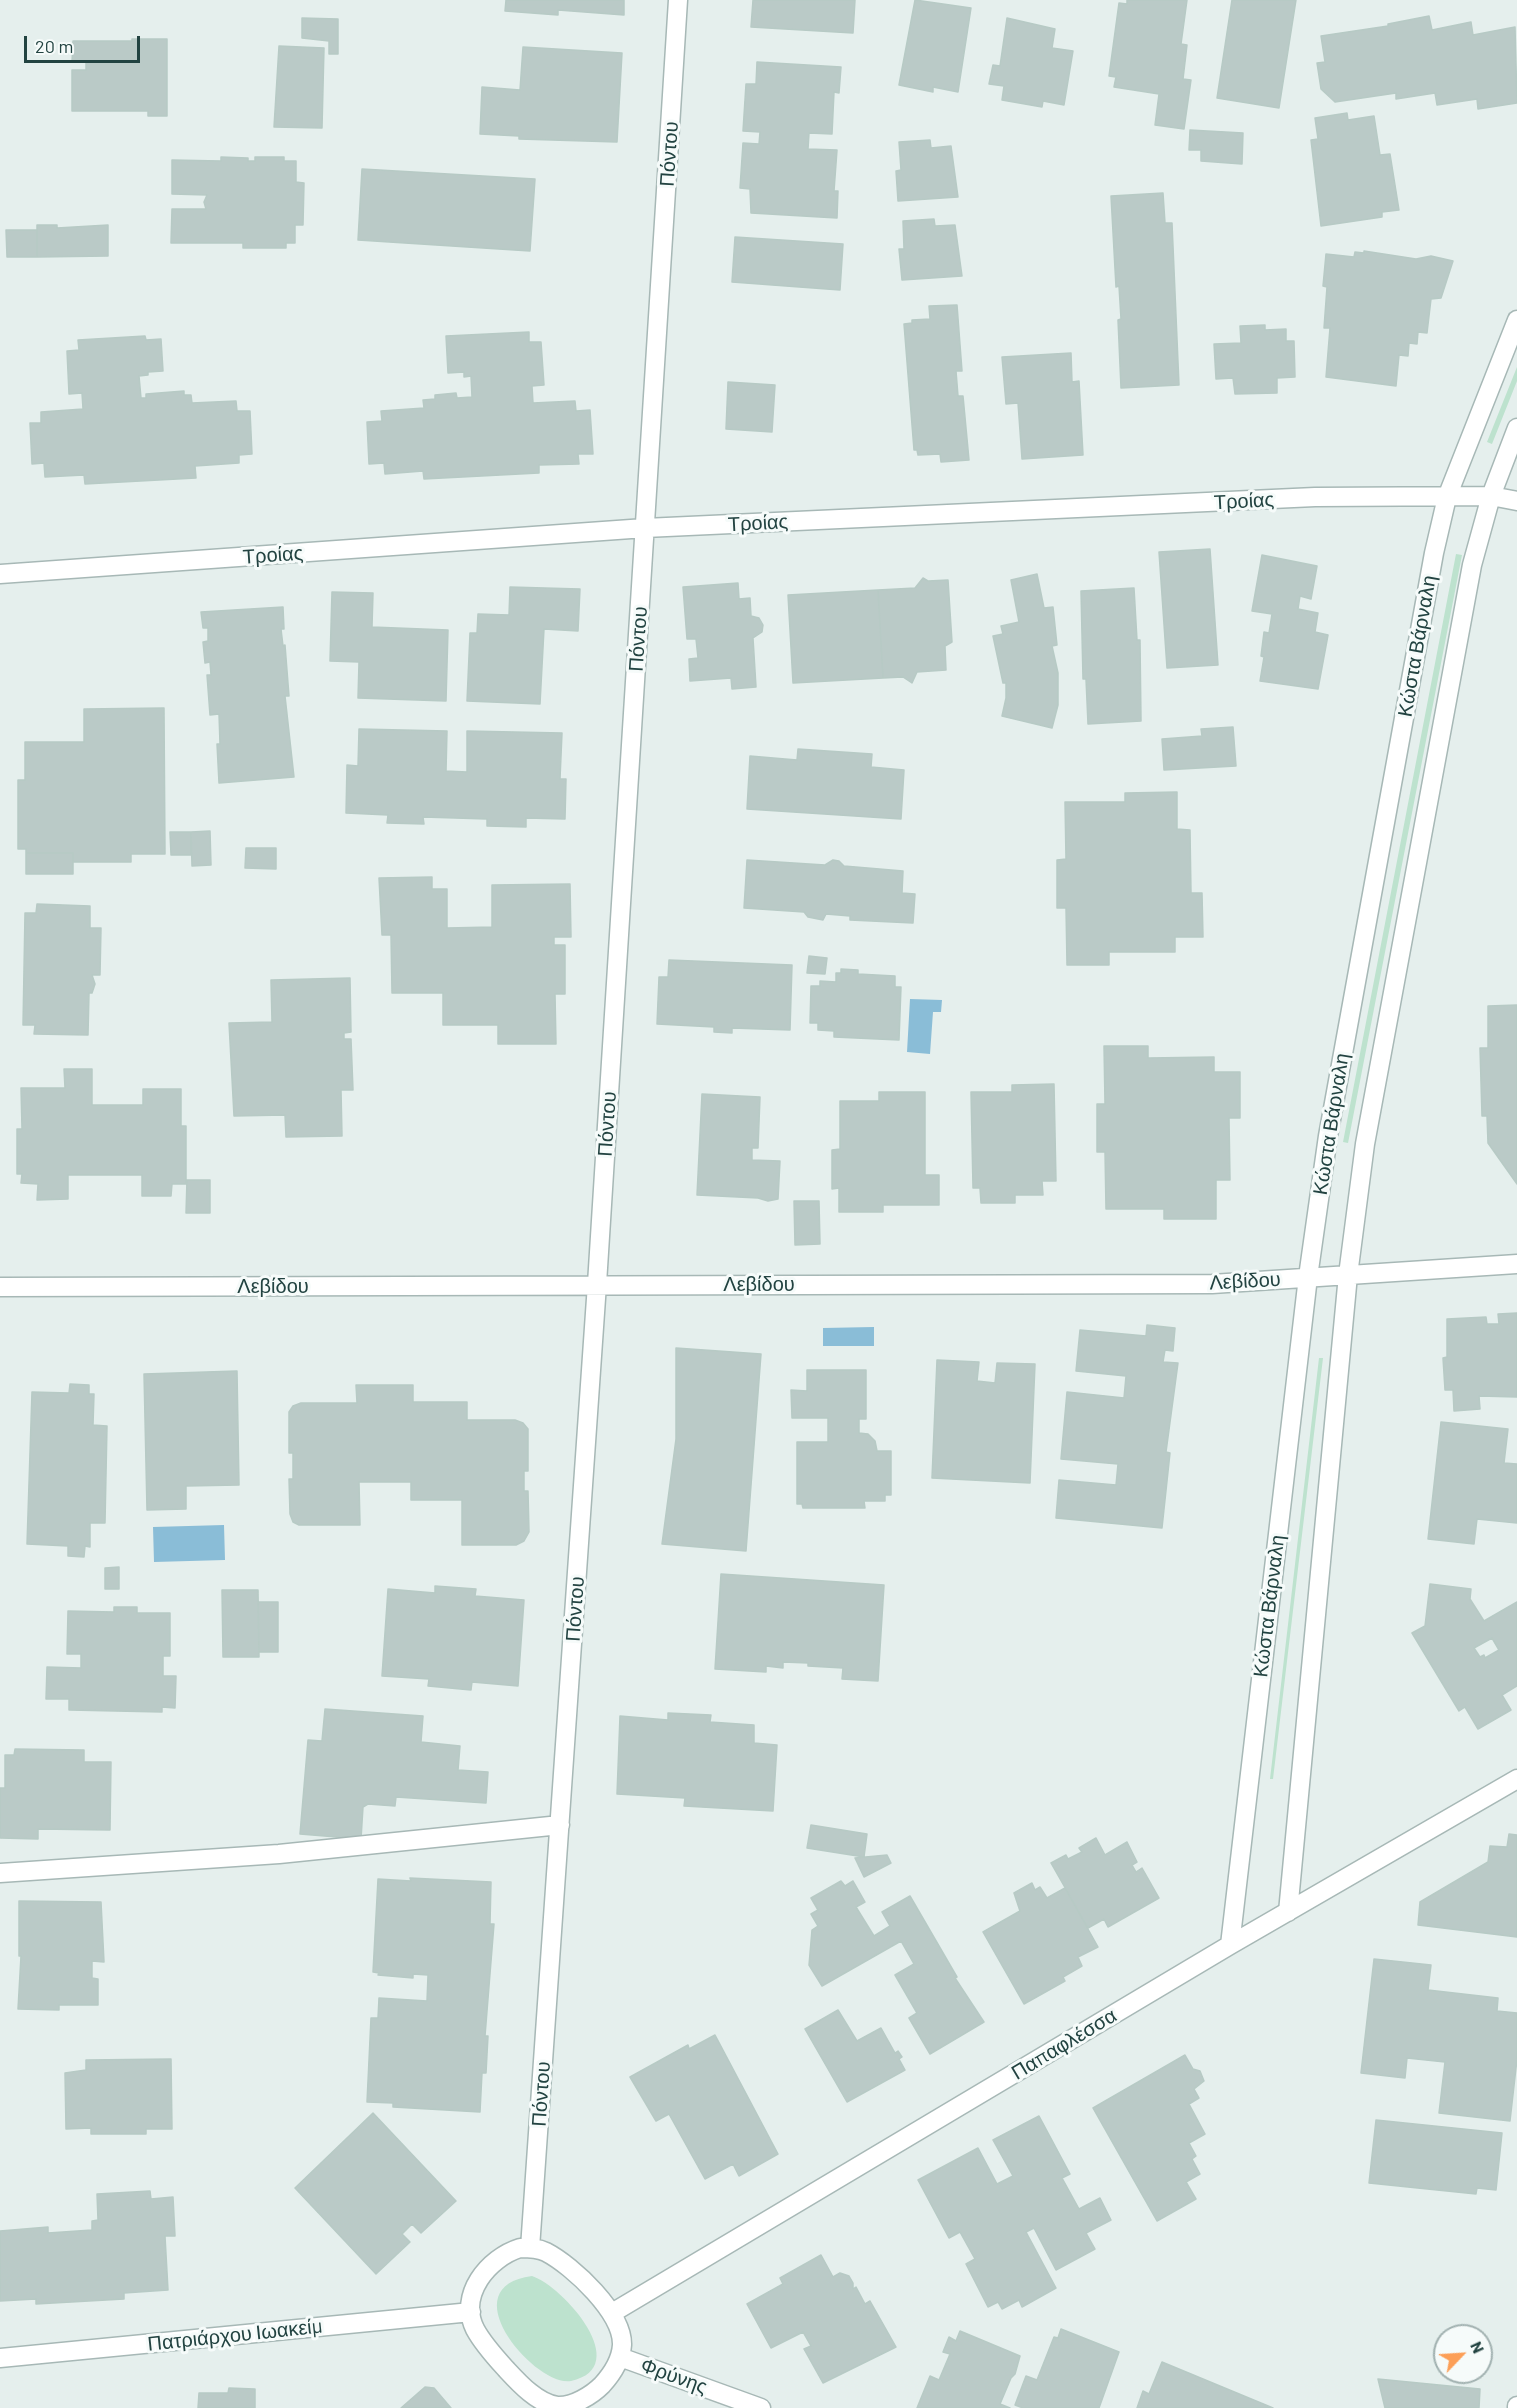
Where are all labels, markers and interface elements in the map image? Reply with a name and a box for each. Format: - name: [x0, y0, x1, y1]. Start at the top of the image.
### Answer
- scale bar: [27, 24, 142, 62]
- text: 20 m: [35, 35, 73, 57]
- street label: Πόντου: [655, 121, 683, 187]
- street label: Τροίας: [1213, 487, 1275, 515]
- street label: Τροίας: [727, 509, 789, 537]
- street label: Τροίας: [242, 541, 304, 569]
- street label: Κώστα Βάρναλη: [1393, 573, 1441, 719]
- street label: Πόντου: [624, 606, 652, 672]
- street label: Κώστα Βάρναλη: [1308, 1051, 1354, 1197]
- street label: Πόντου: [593, 1091, 621, 1157]
- street label: Λεβίδου: [1209, 1267, 1281, 1295]
- street label: Λεβίδου: [723, 1272, 795, 1296]
- street label: Λεβίδου: [237, 1274, 309, 1298]
- street label: Κώστα Βάρναλη: [1248, 1533, 1290, 1679]
- street label: Πόντου: [561, 1576, 589, 1642]
- street label: Παπαφλέσσα: [1007, 2003, 1121, 2085]
- street label: Πόντου: [527, 2061, 555, 2127]
- street label: Πατριάρχου Ιωακείμ: [146, 2314, 324, 2356]
- north arrow: [1433, 2324, 1493, 2384]
- text: N: [1467, 2338, 1489, 2356]
- street label: Φρύνης: [637, 2353, 711, 2399]

